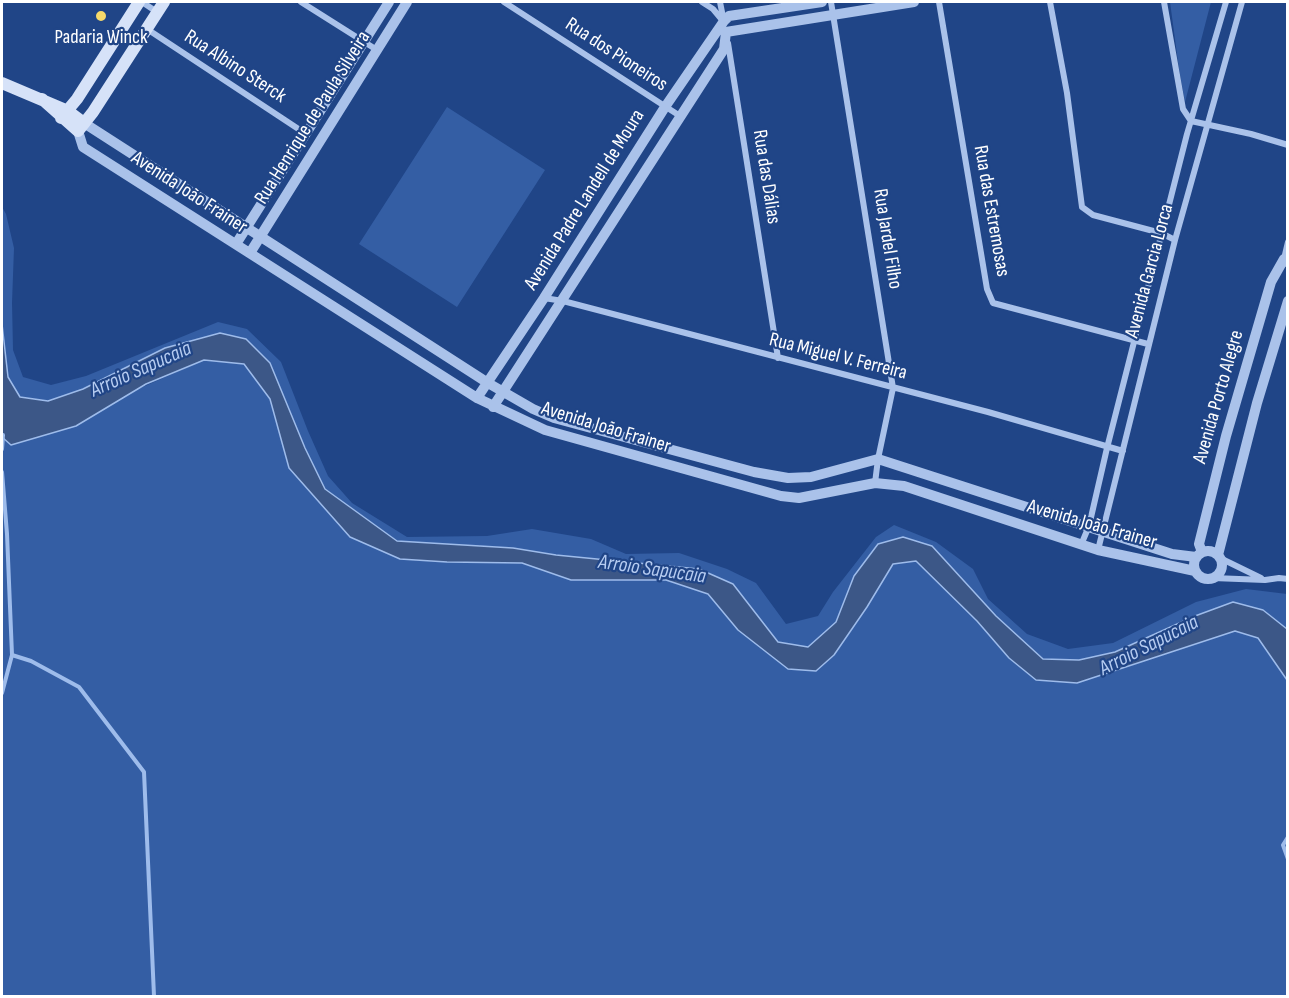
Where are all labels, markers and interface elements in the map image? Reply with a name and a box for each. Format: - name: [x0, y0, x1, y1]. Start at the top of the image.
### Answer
- marker: Padaria Winck: [94, 9, 108, 23]
- street label: Rua dos Pioneiros: [560, 13, 672, 97]
- street label: Rua Albino Sterck: [180, 25, 290, 109]
- place label: Padaria Winck: [54, 26, 148, 50]
- street label: Rua Henrique de Paula Silveira: [250, 27, 376, 209]
- street label: Avenida Padre Landell de Moura: [520, 105, 650, 295]
- street label: Rua das Dálias: [747, 128, 785, 226]
- street label: Rua das Estremosas: [968, 143, 1014, 279]
- street label: Avenida João Frainer: [126, 147, 252, 239]
- street label: Rua Jardel Filho: [867, 187, 907, 291]
- street label: Avenida Garcia Lorca: [1121, 202, 1179, 340]
- street label: Rua Miguel V. Ferreira: [767, 328, 909, 386]
- street label: Avenida Porto Alegre: [1189, 328, 1249, 466]
- water label: Arroio Sapucaia: [86, 336, 196, 404]
- street label: Avenida João Frainer: [539, 397, 673, 459]
- street label: Avenida João Frainer: [1024, 495, 1160, 555]
- water label: Arroio Sapucaia: [597, 550, 707, 590]
- water label: Arroio Sapucaia: [1095, 610, 1203, 682]

